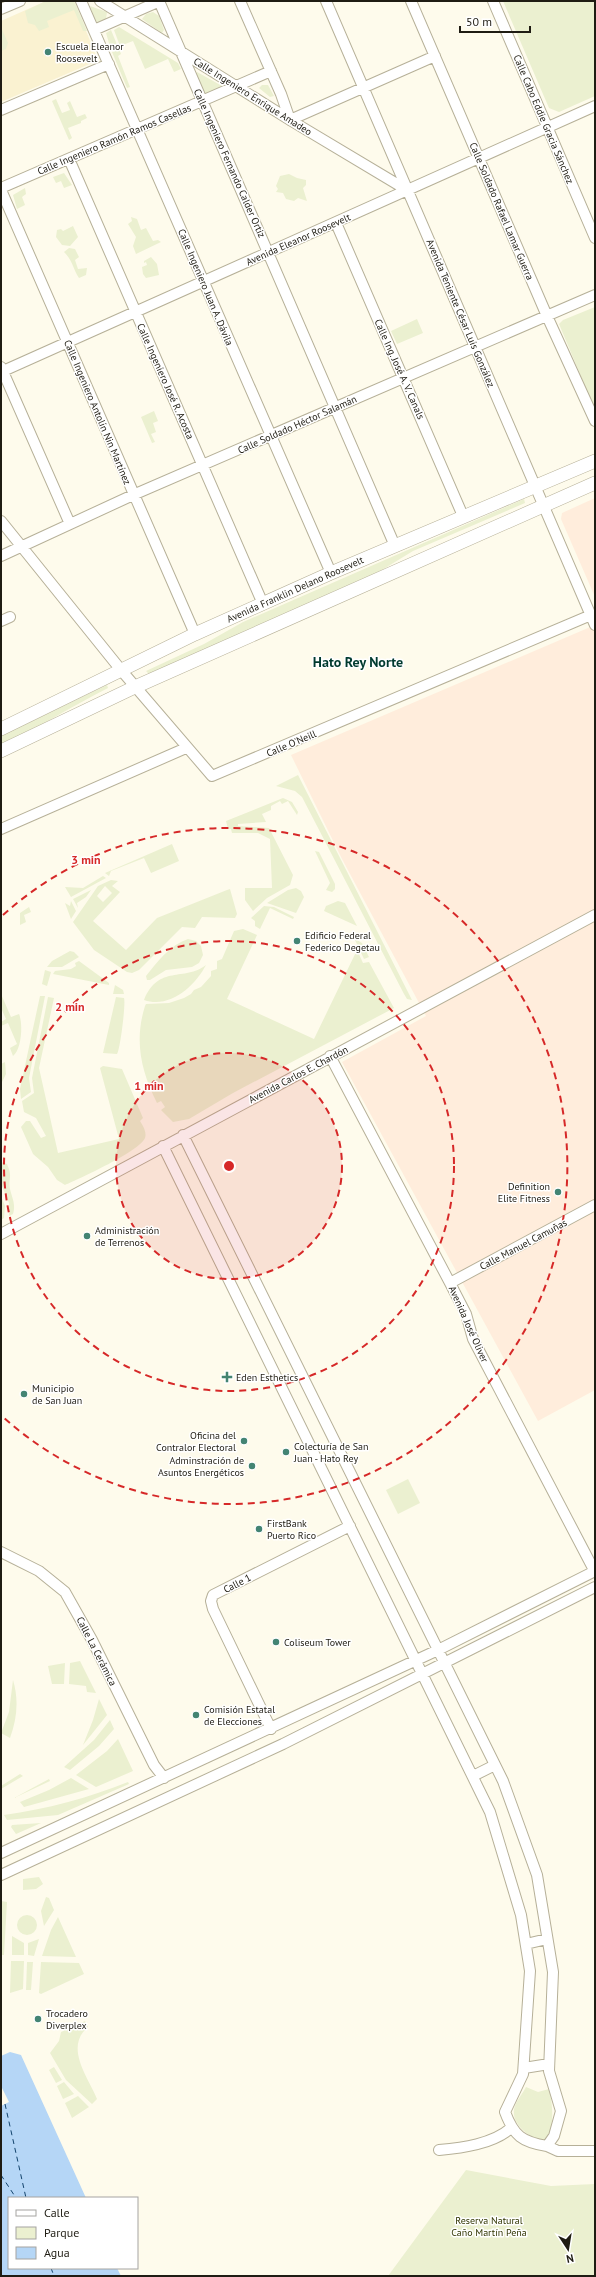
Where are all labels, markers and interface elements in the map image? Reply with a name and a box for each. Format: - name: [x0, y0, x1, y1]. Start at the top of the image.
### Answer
- scale bar: [460, 8, 530, 34]
- text: 50 m: [466, 14, 492, 29]
- place label: Escuela Eleanor Roosevelt: [56, 40, 124, 65]
- marker: Escuela Eleanor Roosevelt: [43, 47, 53, 57]
- street label: Calle Cabo Eddie Gracia Sánchez: [510, 53, 577, 186]
- street label: Calle Ingeniero Enrique Amadeo: [191, 55, 314, 138]
- street label: Calle Ingeniero Fernando Calder Ortiz: [191, 87, 268, 240]
- street label: Calle Ingeniero Ramón Ramos Casellas: [35, 101, 193, 178]
- street label: Calle Soldado Rafael Lamar Guerra: [467, 140, 537, 282]
- street label: Avenida Eleanor Roosevelt: [244, 210, 353, 268]
- street label: Calle Ingeniero Juan A. Dávila: [175, 227, 236, 348]
- street label: Avenida Teniente César Luis González: [423, 237, 498, 389]
- street label: Calle Ing. José A. V. Canals: [372, 317, 428, 421]
- street label: Calle Ingeniero José R. Acosta: [134, 321, 197, 441]
- street label: Calle Ingeniero Antolín Nin Martínez: [61, 338, 134, 487]
- street label: Calle Soldado Héctor Salamán: [236, 392, 359, 457]
- street label: Avenida Franklin Delano Roosevelt: [225, 553, 366, 626]
- district label: Hato Rey Norte: [313, 653, 403, 671]
- street label: Calle O'Neill: [264, 727, 318, 760]
- text: 3 min: [71, 852, 101, 867]
- place label: Edificio Federal Federico Degetau: [305, 929, 380, 954]
- marker: Edificio Federal Federico Degetau: [292, 936, 302, 946]
- text: 2 min: [55, 999, 85, 1014]
- street label: Avenida Carlos E. Chardón: [246, 1043, 350, 1106]
- text: 1 min: [134, 1078, 164, 1093]
- centre of rings: [222, 1159, 236, 1173]
- place label: Definition Elite Fitness: [498, 1180, 550, 1205]
- marker: Definition Elite Fitness: [553, 1187, 563, 1197]
- street label: Calle Manuel Camuñas: [477, 1216, 569, 1273]
- place label: Administración de Terrenos: [95, 1224, 159, 1249]
- marker: Administración de Terrenos: [82, 1231, 92, 1241]
- street label: Avenida José Oliver: [446, 1284, 491, 1365]
- marker: Eden Esthetics: [221, 1371, 233, 1383]
- place label: Eden Esthetics: [236, 1371, 298, 1384]
- place label: Municipio de San Juan: [32, 1382, 82, 1407]
- marker: Municipio de San Juan: [19, 1389, 29, 1399]
- place label: Oficina del Contralor Electoral: [156, 1429, 236, 1454]
- marker: Oficina del Contralor Electoral: [239, 1436, 249, 1446]
- place label: Colecturía de San Juan - Hato Rey: [293, 1440, 368, 1465]
- marker: Colecturía de San Juan - Hato Rey: [281, 1447, 291, 1457]
- place label: Adminstración de Asuntos Energéticos: [158, 1454, 244, 1479]
- marker: Adminstración de Asuntos Energéticos: [247, 1461, 257, 1471]
- place label: FirstBank Puerto Rico: [267, 1517, 316, 1542]
- marker: FirstBank Puerto Rico: [254, 1524, 264, 1534]
- street label: Calle 1: [221, 1571, 253, 1596]
- street label: Calle La Cerámica: [74, 1615, 120, 1688]
- place label: Coliseum Tower: [284, 1636, 351, 1649]
- marker: Coliseum Tower: [271, 1637, 281, 1647]
- place label: Comisión Estatal de Elecciones: [204, 1703, 275, 1728]
- marker: Comisión Estatal de Elecciones: [191, 1710, 201, 1720]
- place label: Trocadero Diverplex: [46, 2007, 88, 2032]
- marker: Trocadero Diverplex: [33, 2014, 43, 2024]
- legend: [8, 2197, 138, 2269]
- text: Calle: [44, 2205, 70, 2220]
- park label: Reserva Natural Caño Martín Peña: [451, 2214, 527, 2239]
- text: Parque: [44, 2225, 79, 2240]
- north arrow: [548, 2229, 588, 2269]
- text: Agua: [44, 2245, 70, 2260]
- text: N: [565, 2251, 575, 2266]

